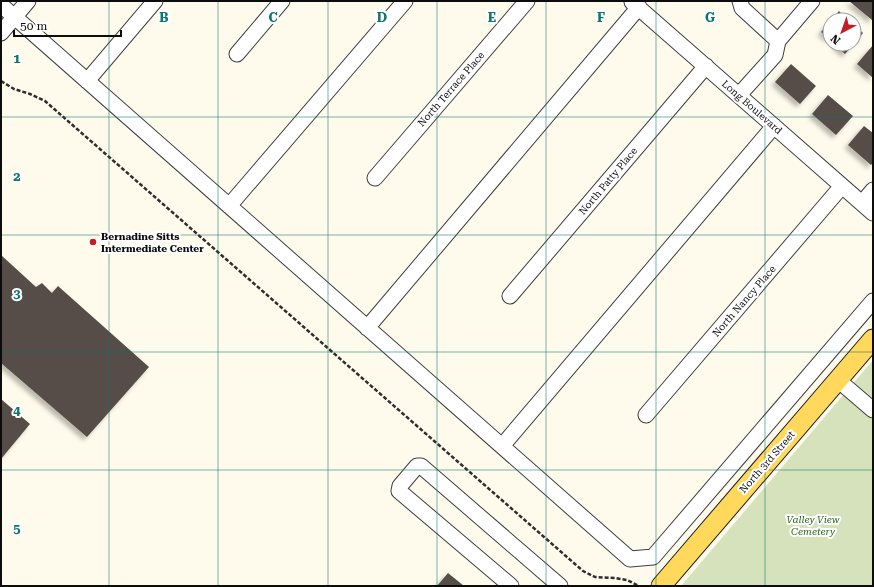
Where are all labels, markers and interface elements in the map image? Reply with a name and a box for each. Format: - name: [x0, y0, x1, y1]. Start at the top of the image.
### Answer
- text: B: [159, 10, 169, 25]
- text: C: [268, 10, 278, 25]
- text: D: [377, 10, 387, 25]
- text: E: [488, 10, 496, 25]
- text: F: [597, 10, 605, 25]
- text: G: [705, 10, 715, 25]
- scale bar: [14, 12, 121, 38]
- north arrow: [822, 12, 862, 52]
- text: 50 m: [20, 19, 47, 33]
- text: N: [828, 31, 843, 47]
- street label: North Terrace Place: [416, 49, 487, 129]
- text: 1: [13, 51, 21, 66]
- street label: Long Boulevard: [720, 78, 785, 136]
- street label: North Patty Place: [577, 145, 640, 217]
- text: 2: [13, 169, 21, 184]
- place label: Bernadine Sitts Intermediate Center: [101, 231, 204, 254]
- marker: Bernadine Sitts Intermediate Center: [88, 237, 98, 247]
- street label: North Nancy Place: [710, 263, 778, 339]
- text: 3: [13, 286, 21, 301]
- text: 4: [13, 403, 21, 418]
- street label: North 3rd Street: [737, 429, 797, 495]
- park label: Valley View Cemetery: [786, 514, 840, 537]
- text: 5: [13, 521, 21, 536]

